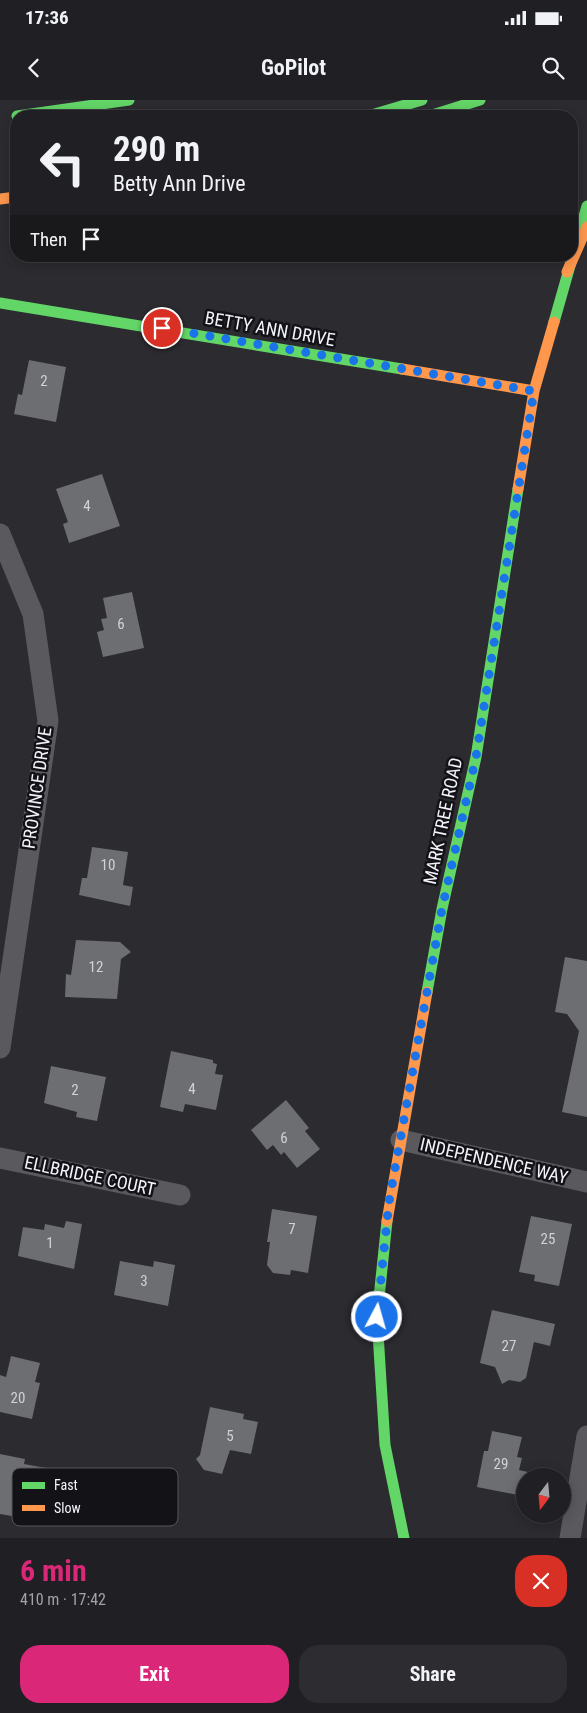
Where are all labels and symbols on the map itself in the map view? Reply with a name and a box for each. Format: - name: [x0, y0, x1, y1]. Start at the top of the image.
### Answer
- pin: [141, 307, 183, 349]
- street label: BETTY ANN DRIVE: [203, 307, 337, 350]
- house number: 2: [40, 372, 48, 390]
- house number: 4: [83, 497, 91, 515]
- house number: 6: [117, 615, 125, 633]
- street label: PROVINCE DRIVE: [18, 726, 55, 850]
- street label: MARK TREE ROAD: [419, 756, 466, 886]
- house number: 10: [101, 856, 115, 874]
- house number: 12: [89, 958, 103, 976]
- house number: 4: [188, 1080, 196, 1098]
- house number: 2: [71, 1081, 79, 1099]
- house number: 6: [280, 1129, 288, 1147]
- street label: INDEPENDENCE WAY: [418, 1133, 571, 1188]
- street label: ELLBRIDGE COURT: [23, 1151, 157, 1200]
- house number: 7: [288, 1220, 296, 1238]
- house number: 25: [541, 1230, 555, 1248]
- house number: 1: [46, 1234, 54, 1252]
- house number: 3: [140, 1272, 148, 1290]
- position arrow: [350, 1290, 402, 1342]
- house number: 27: [502, 1337, 516, 1355]
- house number: 20: [11, 1389, 25, 1407]
- house number: 5: [226, 1427, 234, 1445]
- house number: 29: [494, 1455, 508, 1473]
- legend: [12, 1468, 178, 1526]
- north arrow: [516, 1468, 571, 1522]
- text: Fast: [54, 1477, 78, 1493]
- text: Slow: [54, 1500, 81, 1516]

